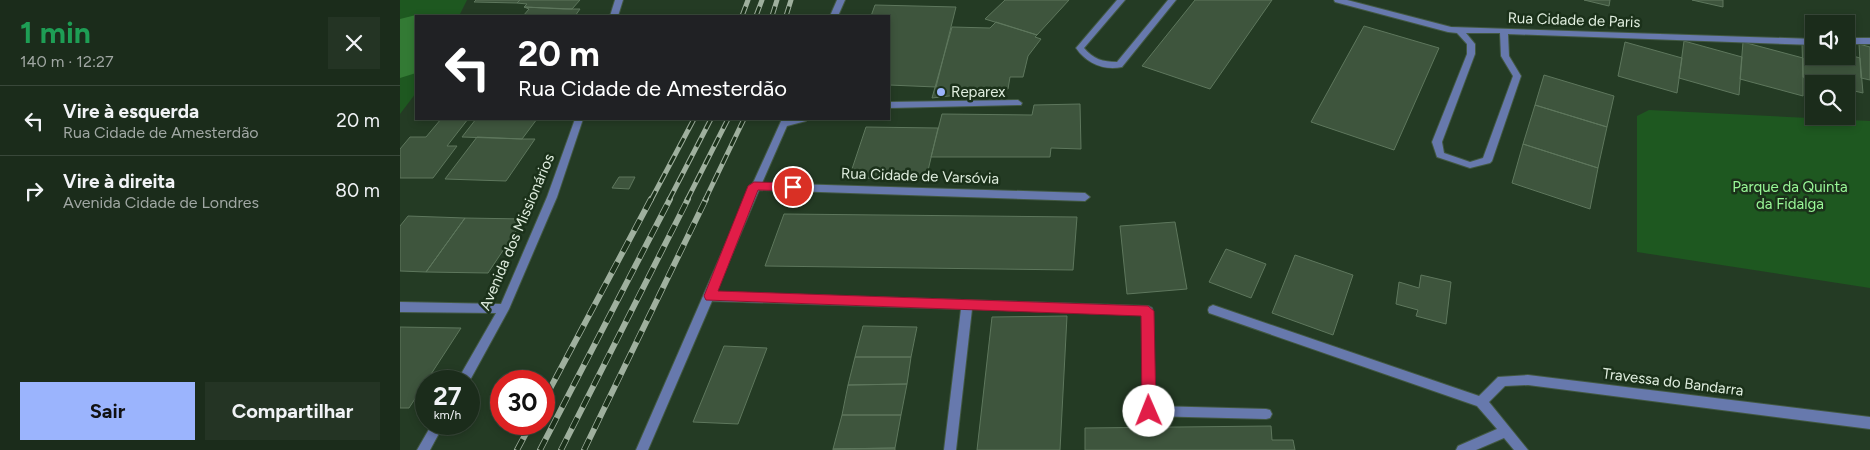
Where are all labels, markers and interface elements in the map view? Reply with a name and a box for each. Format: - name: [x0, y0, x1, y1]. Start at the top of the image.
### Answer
- street label: Rua Cidade de Paris: [1507, 9, 1641, 31]
- text: 1 min: [20, 14, 91, 51]
- map controls: [1805, 15, 1855, 125]
- button: sound: [1805, 15, 1855, 65]
- button: close: [328, 17, 380, 69]
- text: 20 m: [518, 33, 600, 75]
- icon: left: [435, 35, 500, 100]
- text: 140 m · 12:27: [20, 52, 113, 71]
- text: Rua Cidade de Amesterdão: [518, 75, 787, 102]
- button: search: [1805, 75, 1855, 125]
- place label: Reparex: [951, 83, 1005, 101]
- marker: Reparex: [935, 86, 947, 98]
- text: Vire à esquerda: [63, 100, 199, 123]
- icon: left: [20, 107, 48, 135]
- text: 20 m: [336, 109, 380, 132]
- text: Rua Cidade de Amesterdão: [63, 123, 259, 142]
- street label: Avenida dos Missionários: [476, 151, 558, 313]
- street label: Rua Cidade de Varsóvia: [841, 164, 999, 188]
- pin: [772, 166, 814, 208]
- text: Vire à direita: [63, 170, 175, 193]
- icon: arrive: [779, 173, 807, 201]
- icon: right: [20, 177, 48, 205]
- park label: Parque da Quinta da Fidalga: [1732, 178, 1848, 213]
- text: 80 m: [335, 179, 380, 202]
- text: Avenida Cidade de Londres: [63, 193, 259, 212]
- street label: Travessa do Bandarra: [1601, 364, 1745, 400]
- speed limit sign: 30: [490, 370, 555, 435]
- text: 27: [433, 381, 462, 411]
- button: Sair: [20, 382, 195, 440]
- button: Compartilhar: [205, 382, 380, 440]
- position arrow: [1122, 384, 1174, 436]
- text: km/h: [434, 408, 461, 422]

